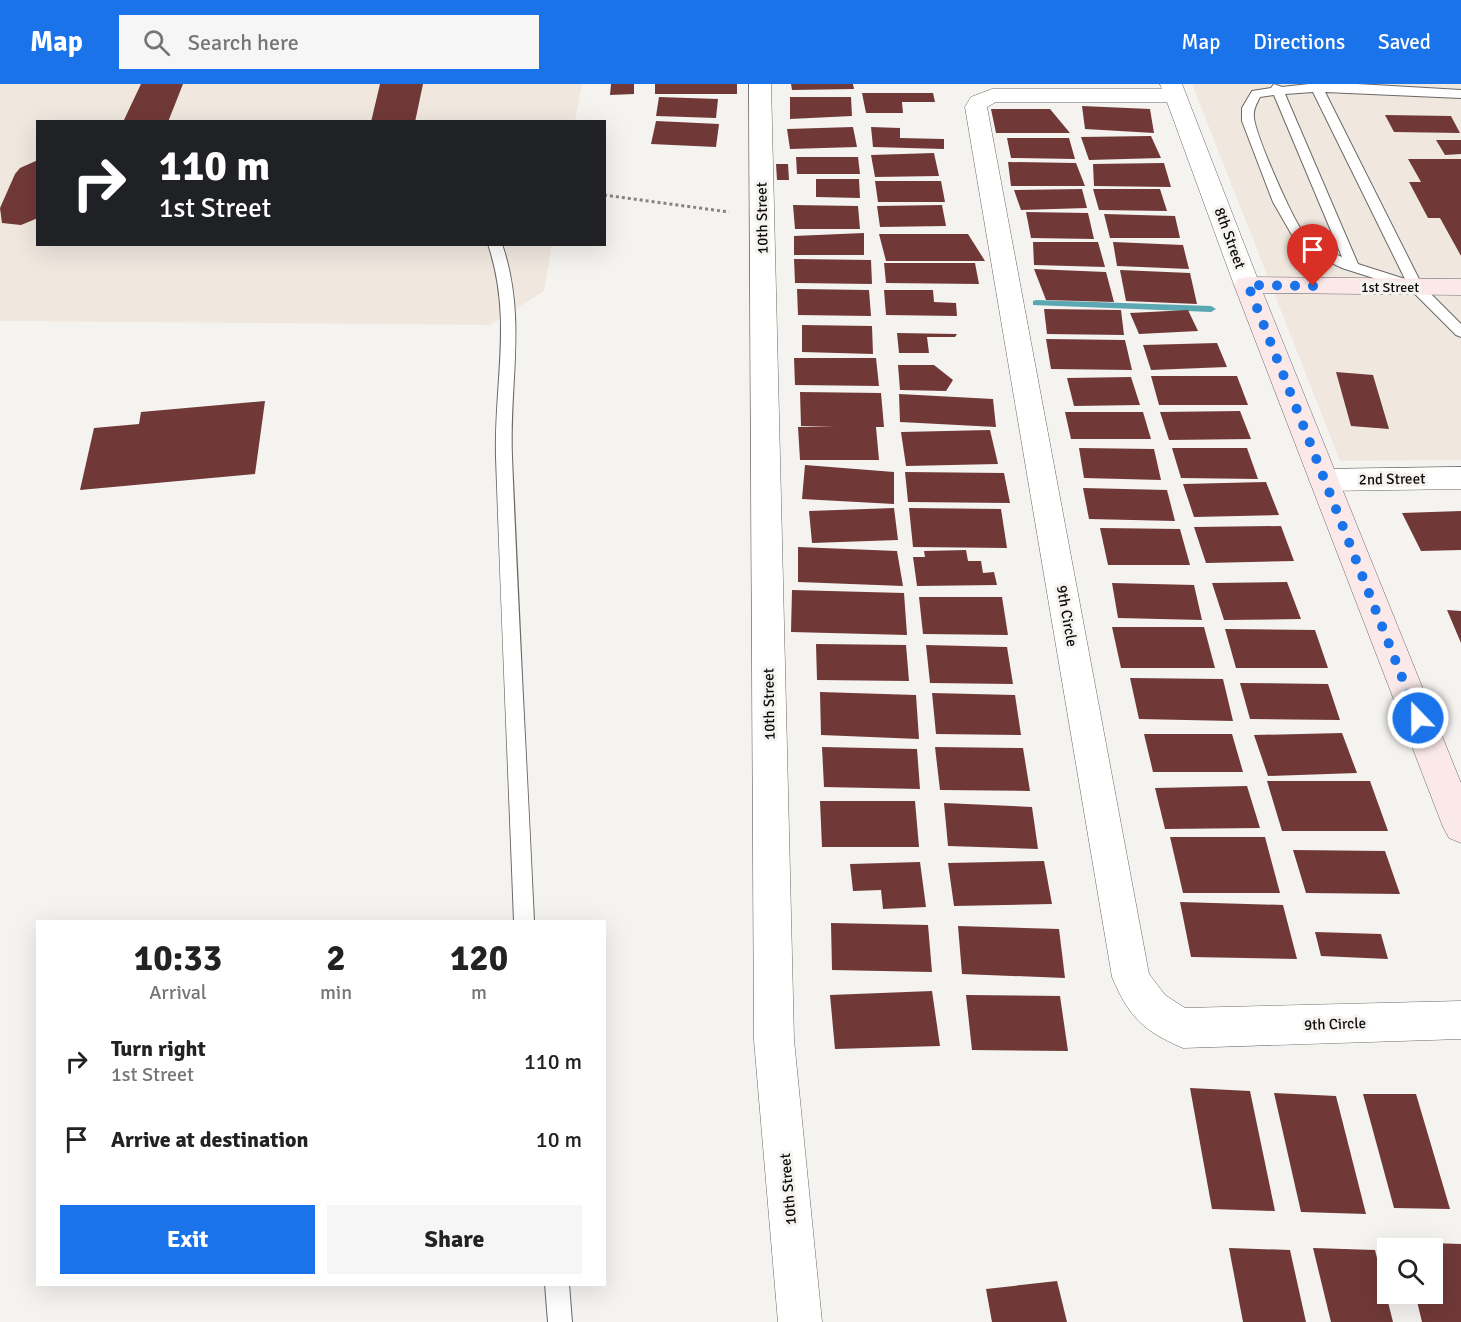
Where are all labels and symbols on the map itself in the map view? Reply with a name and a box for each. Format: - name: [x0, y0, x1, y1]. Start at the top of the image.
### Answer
- street label: 10th Street: [752, 182, 772, 254]
- street label: 8th Street: [1211, 205, 1249, 271]
- pin: [1287, 224, 1338, 286]
- street label: 1st Street: [1361, 279, 1419, 296]
- street label: 2nd Street: [1359, 469, 1425, 489]
- street label: 9th Circle: [1053, 584, 1081, 648]
- street label: 10th Street: [759, 668, 779, 740]
- position arrow: [1386, 686, 1450, 750]
- street label: 9th Circle: [1304, 1014, 1366, 1034]
- street label: 10th Street: [776, 1152, 800, 1226]

